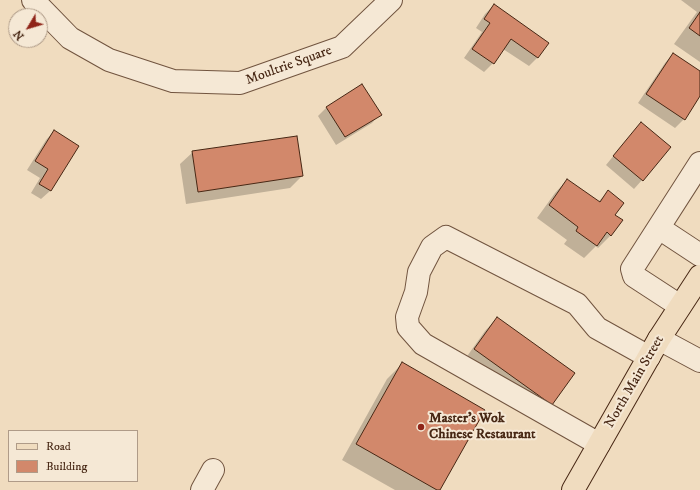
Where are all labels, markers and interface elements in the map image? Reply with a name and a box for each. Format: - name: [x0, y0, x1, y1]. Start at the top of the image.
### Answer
- north arrow: [8, 8, 48, 48]
- text: N: [11, 27, 28, 43]
- street label: Moultrie Square: [244, 43, 334, 89]
- street label: North Main Street: [602, 333, 668, 431]
- place label: Master's Wok Chinese Restaurant: [429, 411, 536, 444]
- marker: Master's Wok Chinese Restaurant: [416, 422, 426, 432]
- legend: [8, 430, 138, 482]
- text: Road: [46, 439, 71, 454]
- text: Building: [46, 459, 87, 474]

